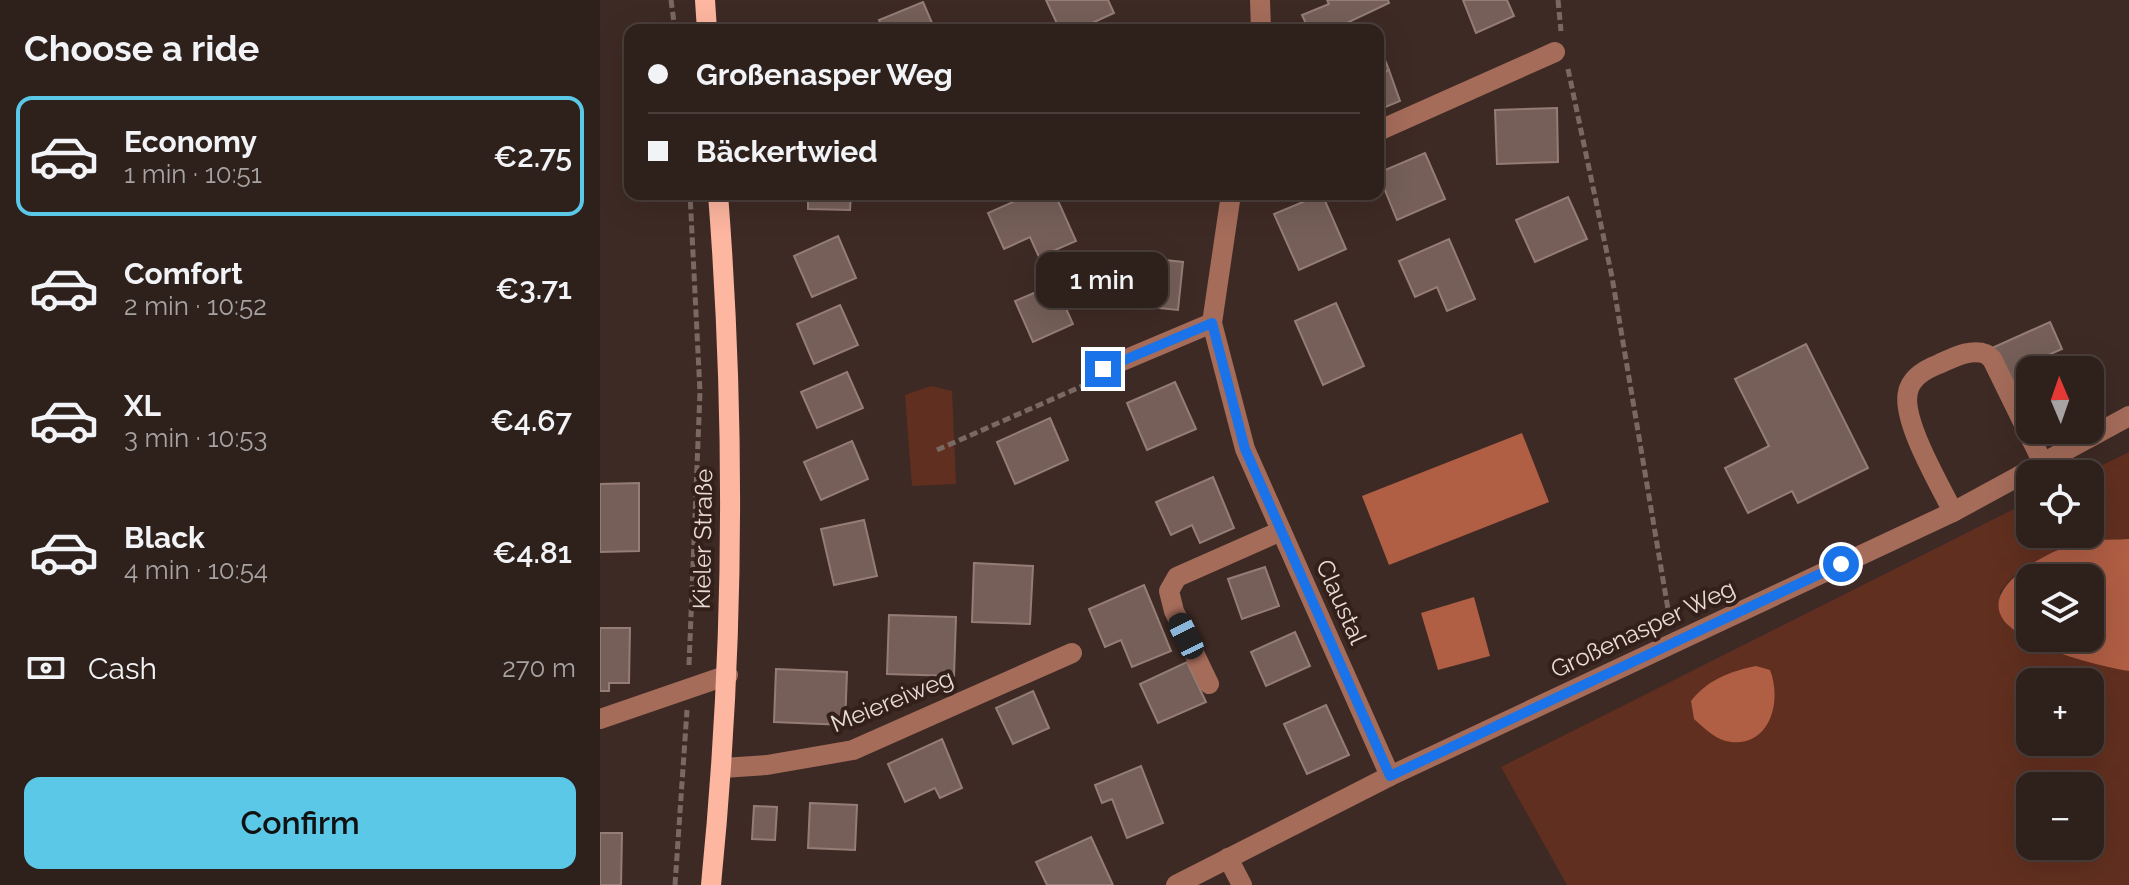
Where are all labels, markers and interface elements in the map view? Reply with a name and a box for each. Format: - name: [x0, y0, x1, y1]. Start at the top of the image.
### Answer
- text: Choose a ride: [24, 27, 259, 69]
- text: Großenasper Weg: [696, 57, 953, 92]
- icon: car: [28, 120, 100, 192]
- text: Economy: [124, 124, 257, 159]
- text: Bäckertwied: [696, 134, 878, 169]
- text: €2.75: [493, 139, 572, 174]
- text: 1 min · 10:51: [124, 159, 262, 189]
- icon: car: [28, 252, 100, 324]
- callout: 1 min: [1037, 253, 1169, 309]
- text: Comfort: [124, 256, 243, 291]
- text: 1 min: [1070, 265, 1134, 295]
- text: €3.71: [495, 271, 572, 306]
- text: 2 min · 10:52: [124, 291, 267, 321]
- route end: [1085, 351, 1121, 387]
- north arrow: [2016, 356, 2104, 444]
- map controls: [2016, 356, 2104, 860]
- icon: car: [28, 384, 100, 456]
- text: XL: [124, 388, 161, 423]
- text: €4.67: [490, 403, 572, 438]
- text: 3 min · 10:53: [124, 423, 267, 453]
- button: locate: [2016, 460, 2104, 548]
- street label: Kieler Straße: [687, 468, 718, 609]
- icon: car: [28, 516, 100, 588]
- text: Black: [124, 520, 205, 555]
- text: €4.81: [493, 535, 572, 570]
- route start: [1823, 546, 1859, 582]
- text: 4 min · 10:54: [124, 555, 268, 585]
- street label: Claustal: [1310, 555, 1373, 649]
- button: layers: [2016, 564, 2104, 652]
- street label: Großenasper Weg: [1546, 573, 1740, 684]
- car: [1165, 609, 1207, 663]
- icon: cash: [24, 646, 68, 690]
- text: Cash: [88, 651, 157, 686]
- text: 270 m: [502, 653, 576, 683]
- street label: Meiereiweg: [826, 663, 957, 738]
- button: +: [2016, 668, 2104, 756]
- button: −: [2016, 772, 2104, 860]
- button: Confirm: [24, 777, 576, 869]

